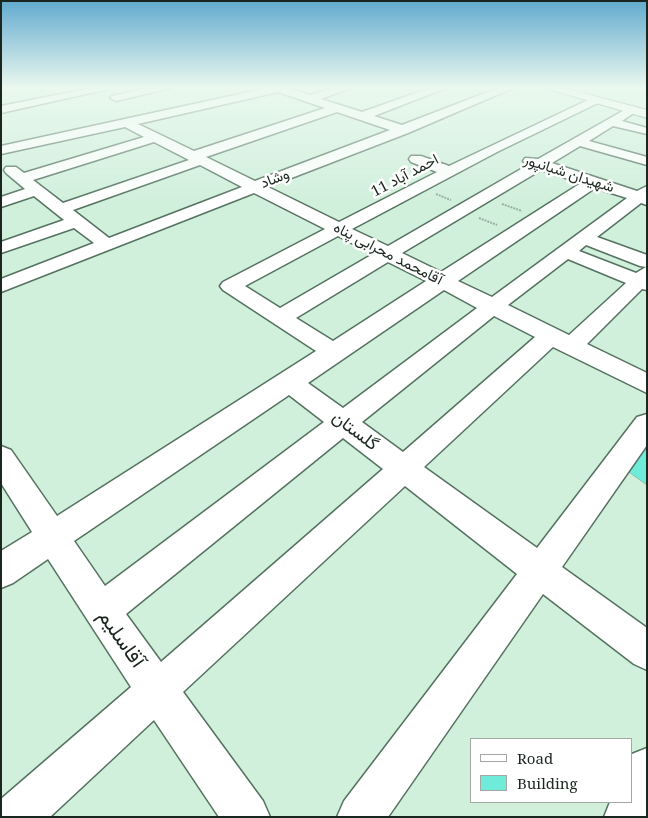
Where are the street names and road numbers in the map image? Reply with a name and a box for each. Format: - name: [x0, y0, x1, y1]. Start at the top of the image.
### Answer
- street label: احمد آباد 11: [368, 151, 442, 201]
- street label: شهیدان شبانپور: [522, 151, 616, 197]
- street label: وشاد: [258, 165, 292, 193]
- street label: آقامحمد محرابی پناه: [330, 219, 446, 289]
- street label: گلستان: [327, 407, 383, 455]
- street label: آقاسلیم: [92, 605, 150, 673]

